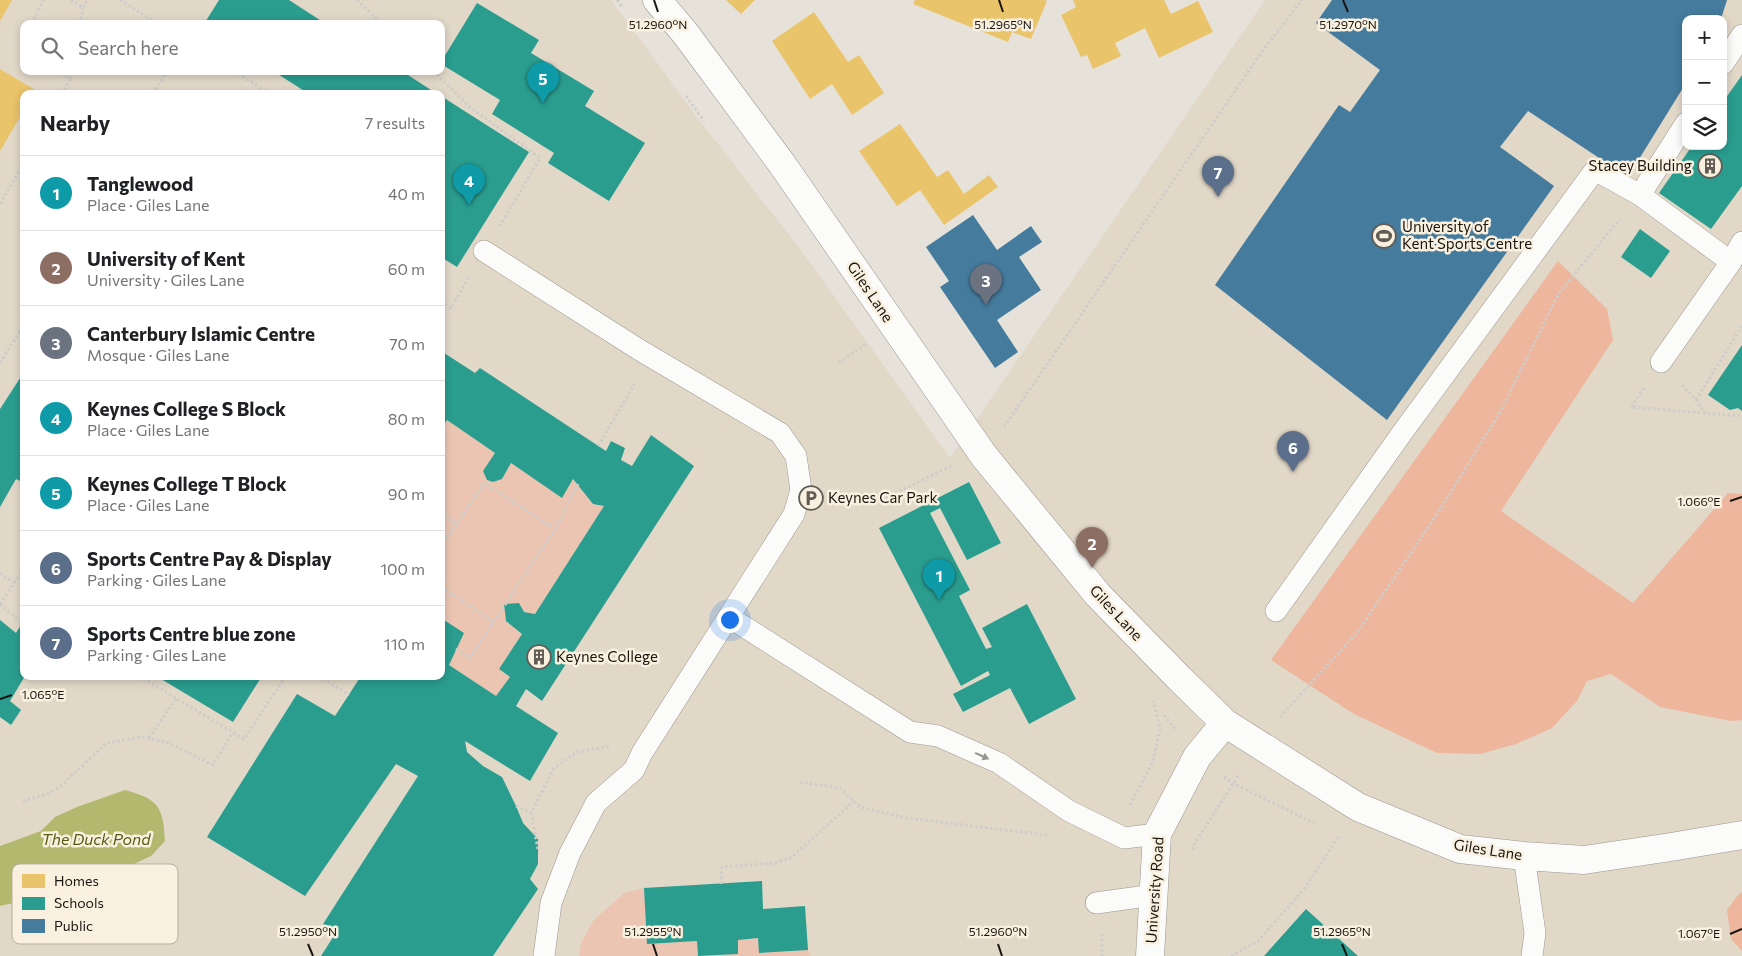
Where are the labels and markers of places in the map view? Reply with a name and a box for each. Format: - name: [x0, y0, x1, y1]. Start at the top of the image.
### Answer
- pin: 5: [527, 62, 559, 103]
- building icon: Stacey Building: [1697, 153, 1723, 179]
- pin: 7: [1202, 156, 1234, 197]
- place label: Stacey Building: [1589, 156, 1692, 174]
- pin: 4: [453, 164, 485, 205]
- place label: University of Kent Sports Centre: [1402, 217, 1532, 252]
- sports icon: University of Kent Sports Centre: [1371, 223, 1397, 249]
- pin: 3: [970, 264, 1002, 305]
- pin: 6: [1277, 431, 1309, 472]
- parking icon: Keynes Car Park: [798, 485, 824, 511]
- place label: Keynes Car Park: [828, 488, 938, 506]
- pin: 2: [1076, 527, 1108, 568]
- pin: 1: [923, 559, 955, 600]
- building icon: Keynes College: [526, 644, 552, 670]
- place label: Keynes College: [556, 647, 658, 665]

